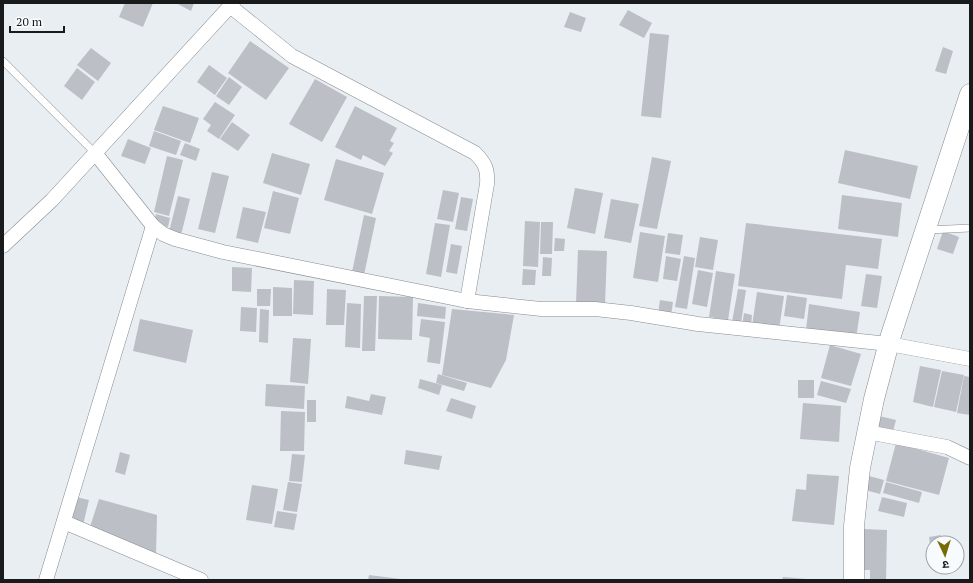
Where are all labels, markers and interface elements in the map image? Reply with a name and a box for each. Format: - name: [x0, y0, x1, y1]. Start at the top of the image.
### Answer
- scale bar: [10, 8, 64, 34]
- text: 20 m: [16, 14, 43, 29]
- north arrow: [925, 535, 965, 575]
- text: उ: [941, 558, 949, 572]

